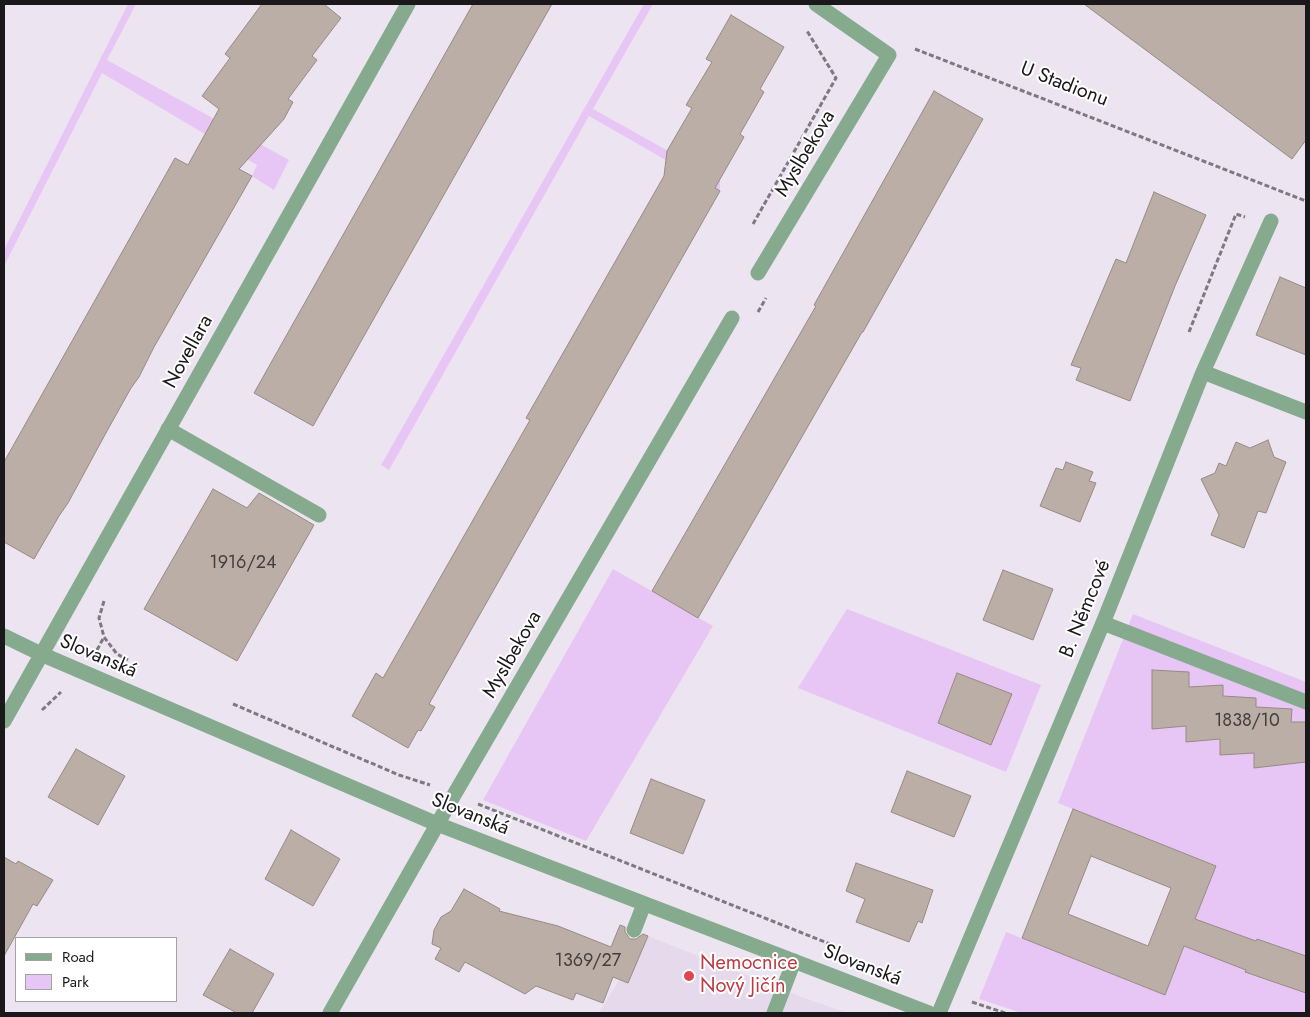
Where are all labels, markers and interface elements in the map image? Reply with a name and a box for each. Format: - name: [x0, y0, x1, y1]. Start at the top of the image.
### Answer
- street label: U Stadionu: [1017, 57, 1111, 113]
- street label: Myslbekova: [771, 106, 841, 202]
- street label: Novellara: [159, 311, 219, 393]
- house number: 1916/24: [210, 553, 276, 575]
- street label: B. Němcové: [1056, 557, 1116, 661]
- street label: Myslbekova: [478, 607, 548, 703]
- street label: Slovanská: [56, 630, 140, 684]
- house number: 1838/10: [1214, 711, 1280, 733]
- street label: Slovanská: [428, 789, 512, 841]
- legend: [15, 937, 178, 1002]
- street label: Slovanská: [820, 940, 904, 992]
- text: Road: [62, 946, 94, 968]
- house number: 1369/27: [555, 951, 621, 973]
- place label: Nemocnice Nový Jičín: [700, 952, 797, 999]
- marker: Nemocnice Nový Jičín: [682, 969, 696, 983]
- text: Park: [62, 971, 89, 993]

